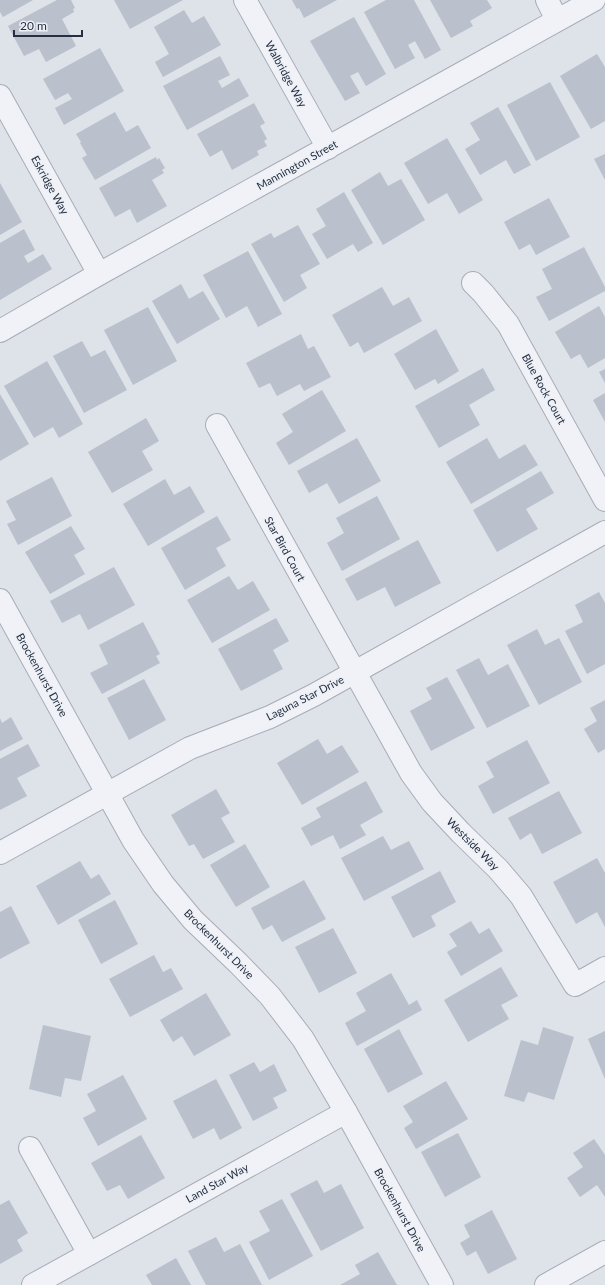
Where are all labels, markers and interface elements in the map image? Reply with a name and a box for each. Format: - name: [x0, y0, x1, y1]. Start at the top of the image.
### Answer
- scale bar: [14, 12, 82, 38]
- text: 20 m: [20, 18, 47, 33]
- street label: Walbridge Way: [263, 38, 310, 109]
- street label: Mannington Street: [254, 137, 339, 192]
- street label: Eskridge Way: [29, 153, 72, 217]
- street label: Blue Rock Court: [520, 351, 569, 426]
- street label: Star Bird Court: [262, 514, 309, 583]
- street label: Brockenhurst Drive: [14, 631, 71, 719]
- street label: Laguna Star Drive: [264, 672, 346, 723]
- street label: Westside Way: [444, 815, 503, 873]
- street label: Brockenhurst Drive: [182, 906, 257, 981]
- street label: Land Star Way: [183, 1160, 251, 1205]
- street label: Brockenhurst Drive: [372, 1166, 429, 1254]

